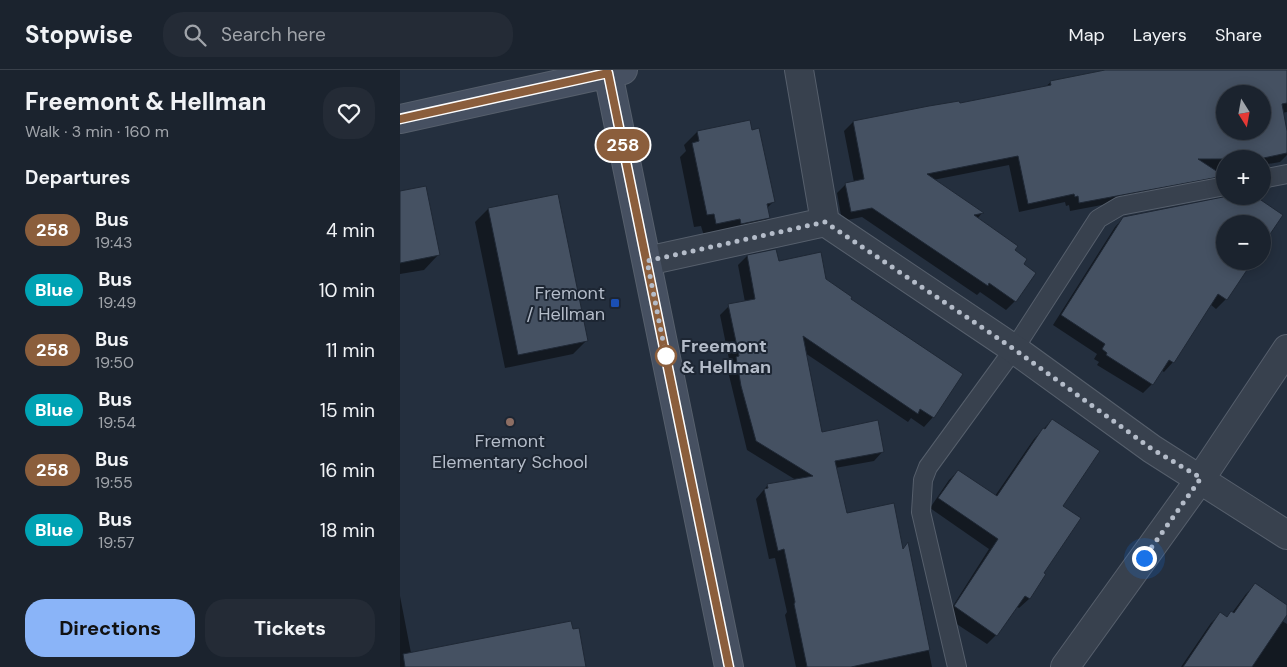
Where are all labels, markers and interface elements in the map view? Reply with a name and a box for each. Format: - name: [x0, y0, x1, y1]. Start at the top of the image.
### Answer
- search box: [163, 12, 513, 57]
- text: Stopwise: [25, 19, 133, 50]
- icon: search: [181, 21, 209, 49]
- text: Search here: [221, 22, 326, 47]
- text: Map: [1069, 23, 1105, 47]
- text: Layers: [1133, 23, 1187, 47]
- text: Share: [1215, 23, 1262, 47]
- north arrow: [1216, 85, 1271, 140]
- map controls: [1216, 85, 1271, 270]
- text: Freemont & Hellman: [25, 86, 266, 117]
- button: heart: [323, 87, 375, 139]
- text: Walk · 3 min · 160 m: [25, 121, 169, 142]
- line badge: 258: [594, 129, 652, 161]
- text: 258: [607, 133, 639, 157]
- button: +: [1216, 150, 1271, 205]
- text: Departures: [25, 165, 130, 190]
- text: Bus: [95, 207, 129, 232]
- button: −: [1216, 215, 1271, 270]
- text: 258: [36, 218, 69, 242]
- text: 4 min: [326, 218, 375, 243]
- text: 19:43: [95, 232, 132, 253]
- text: Bus: [98, 267, 132, 292]
- text: Blue: [35, 278, 73, 302]
- text: 10 min: [319, 278, 375, 303]
- place label: Fremont / Hellman: [526, 281, 605, 326]
- text: 19:49: [98, 292, 136, 313]
- marker: Fremont / Hellman: [609, 297, 621, 309]
- text: Bus: [95, 327, 129, 352]
- place label: Freemont & Hellman: [681, 334, 771, 379]
- text: 258: [36, 338, 69, 362]
- text: 11 min: [326, 338, 375, 363]
- marker: Freemont & Hellman: [655, 345, 677, 367]
- text: 19:50: [95, 352, 134, 373]
- text: Bus: [98, 387, 132, 412]
- text: Blue: [35, 398, 73, 422]
- text: 15 min: [320, 398, 375, 423]
- text: 19:54: [98, 412, 136, 433]
- marker: Fremont Elementary School: [504, 416, 516, 428]
- place label: Fremont Elementary School: [432, 429, 588, 474]
- text: Bus: [95, 447, 129, 472]
- text: 258: [36, 458, 69, 482]
- text: 16 min: [320, 458, 375, 483]
- text: 19:55: [95, 472, 133, 493]
- text: Bus: [98, 507, 132, 532]
- text: Blue: [35, 518, 73, 542]
- text: 18 min: [320, 518, 375, 543]
- text: 19:57: [98, 532, 135, 553]
- your location: [1132, 546, 1157, 571]
- button: Directions: [25, 599, 195, 657]
- button: Tickets: [205, 599, 375, 657]

